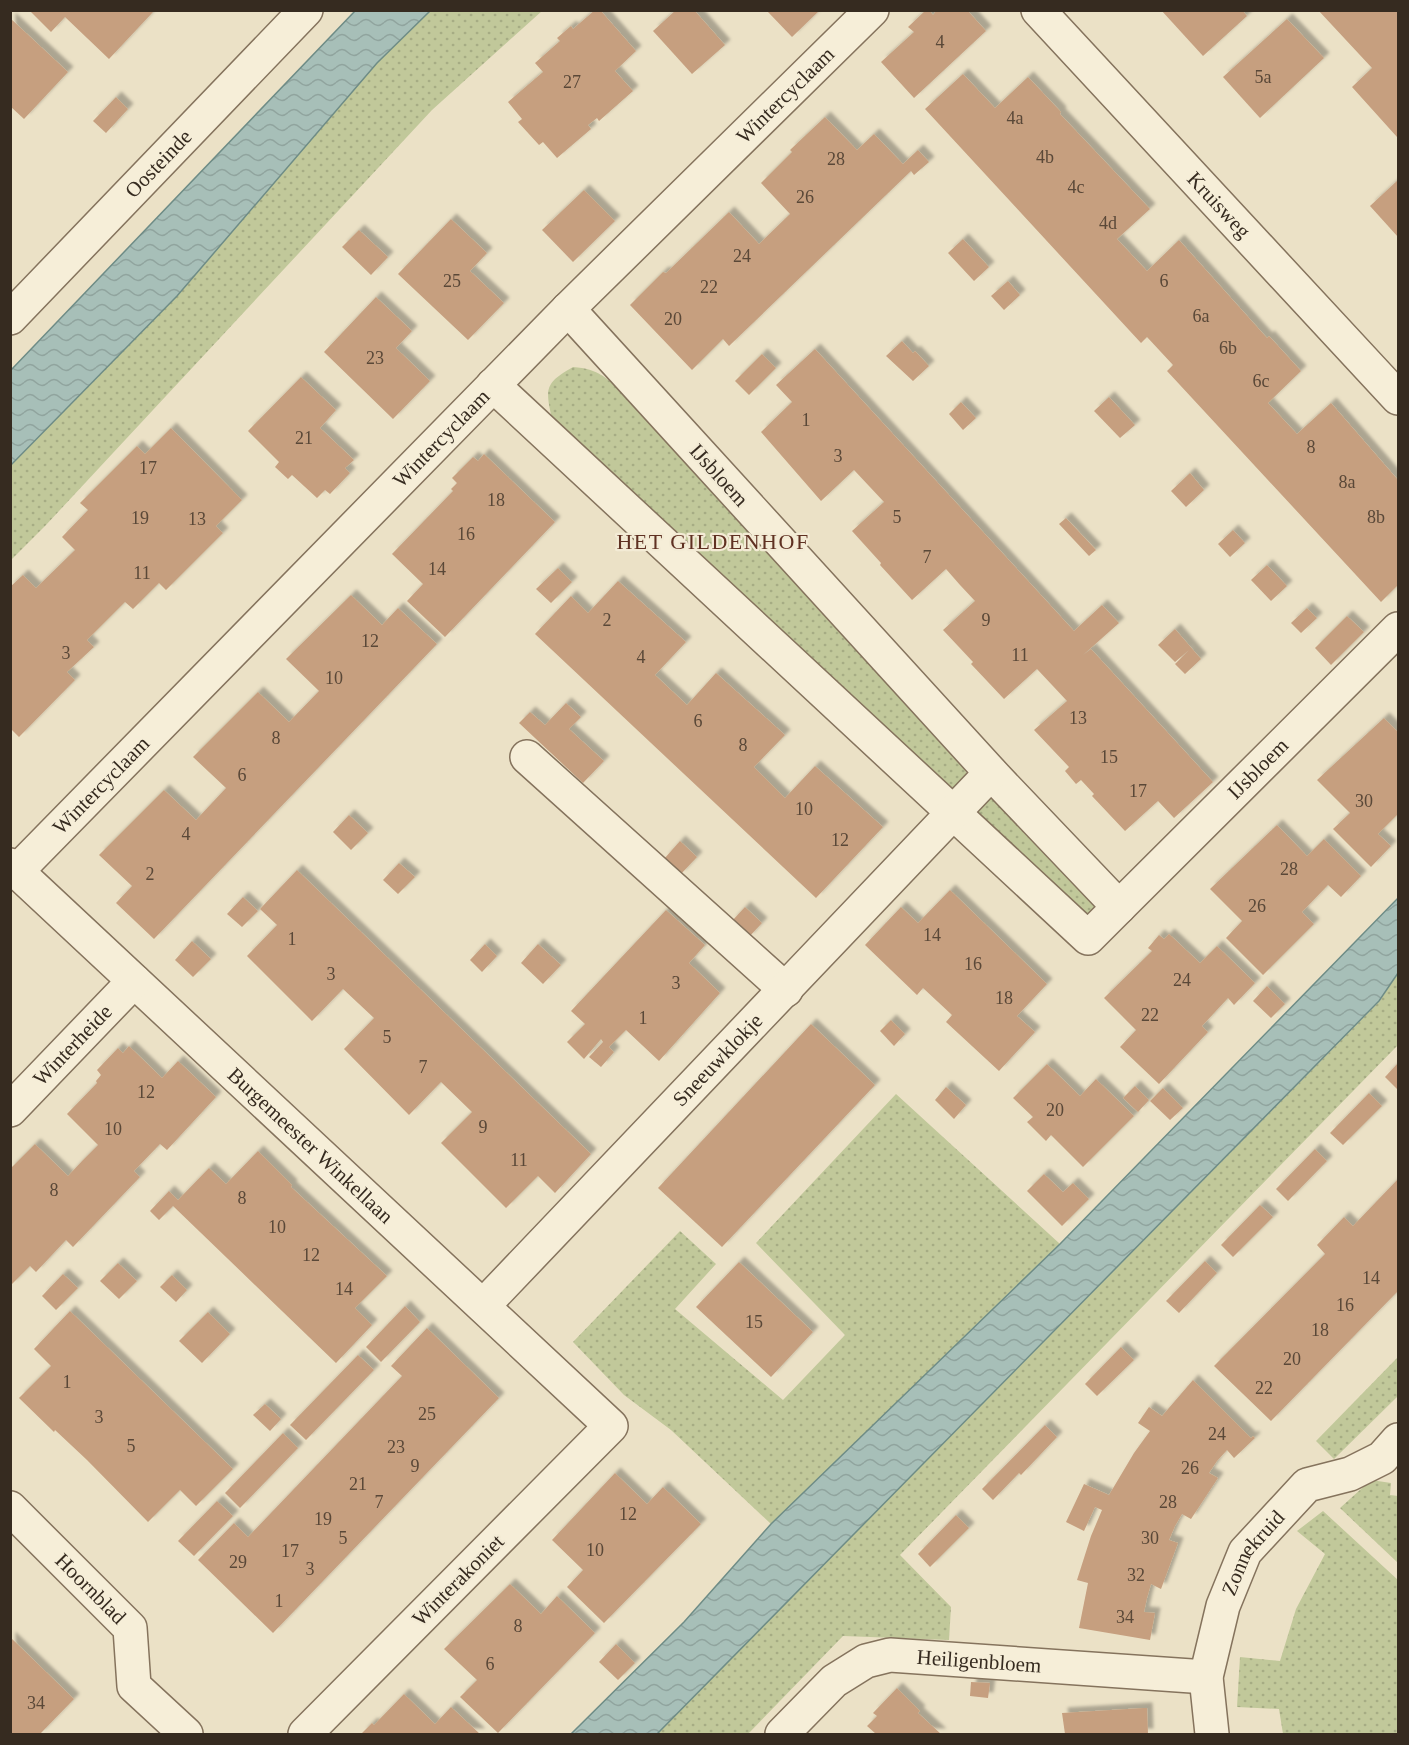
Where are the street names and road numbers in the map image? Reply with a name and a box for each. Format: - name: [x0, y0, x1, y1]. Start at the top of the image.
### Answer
- street label: Wintercyclaam: [732, 42, 839, 148]
- street label: Oosteinde: [120, 125, 196, 203]
- street label: Kruisweg: [1182, 167, 1256, 243]
- street label: Wintercyclaam: [388, 384, 494, 492]
- street label: IJsbloem: [685, 439, 753, 511]
- street label: Wintercyclaam: [48, 731, 154, 839]
- street label: IJsbloem: [1222, 733, 1293, 804]
- street label: Winterheide: [28, 1000, 117, 1091]
- street label: Sneeuwklokje: [668, 1009, 767, 1111]
- street label: Burgemeester Winkellaan: [223, 1063, 398, 1229]
- street label: Zonnekruid: [1217, 1505, 1290, 1599]
- street label: Winterakoniet: [407, 1529, 509, 1631]
- street label: Hoornblad: [50, 1548, 131, 1629]
- street label: Heiligenbloem: [916, 1645, 1042, 1678]

